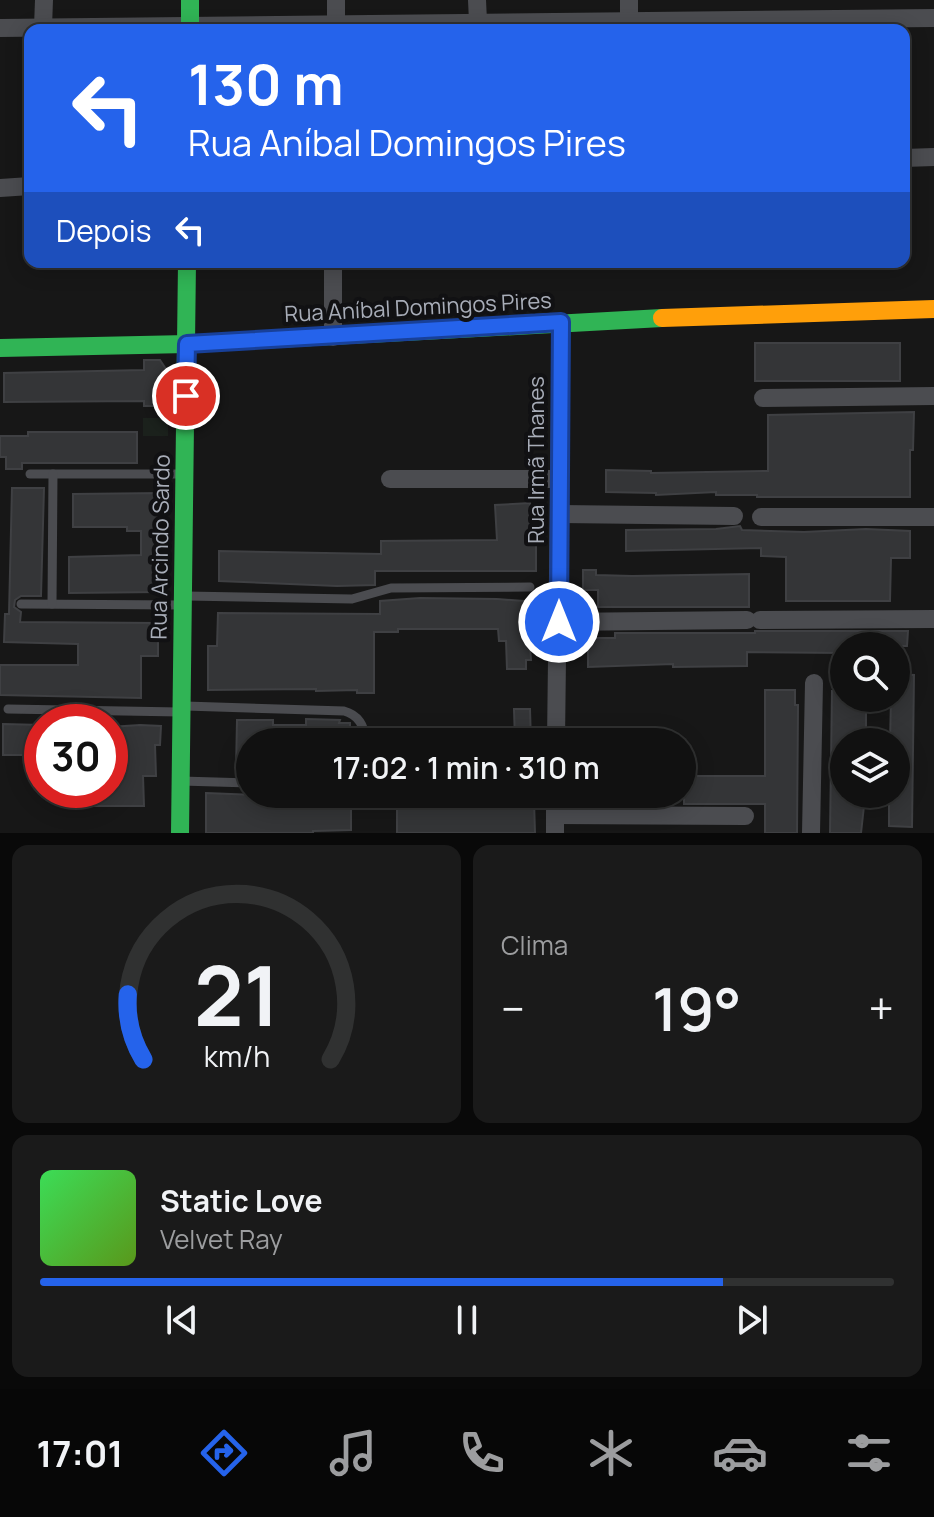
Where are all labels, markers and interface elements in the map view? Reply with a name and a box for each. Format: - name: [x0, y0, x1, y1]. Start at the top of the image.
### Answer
- text: 130 m: [188, 45, 344, 122]
- icon: left: [56, 56, 160, 160]
- text: Rua Aníbal Domingos Pires: [188, 118, 626, 167]
- icon: left: [168, 208, 212, 252]
- text: Depois: [56, 210, 152, 251]
- street label: Rua Aníbal Domingos Pires: [284, 285, 552, 329]
- pin: [152, 362, 220, 430]
- icon: arrive: [164, 374, 208, 418]
- street label: Rua Irmã Thanes: [521, 376, 551, 544]
- street label: Rua Arcindo Sardo: [143, 454, 177, 640]
- position arrow: [517, 580, 601, 664]
- map controls: [830, 632, 910, 808]
- button: search: [830, 632, 910, 712]
- speed limit sign: 30: [24, 704, 128, 808]
- button: layers: [830, 728, 910, 808]
- text: 17:02 · 1 min · 310 m: [332, 747, 600, 788]
- text: Clima: [501, 927, 568, 963]
- text: 21: [194, 937, 279, 1051]
- text: 19°: [652, 967, 742, 1049]
- text: −: [501, 978, 525, 1038]
- text: +: [869, 978, 894, 1038]
- text: km/h: [203, 1037, 270, 1076]
- text: Static Love: [160, 1180, 323, 1221]
- text: Velvet Ray: [160, 1221, 283, 1257]
- icon: previous: [160, 1298, 204, 1342]
- icon: pause: [445, 1298, 489, 1342]
- icon: next: [730, 1298, 774, 1342]
- icon: directions: [196, 1425, 252, 1481]
- icon: music: [325, 1425, 381, 1481]
- icon: phone: [454, 1425, 510, 1481]
- icon: climate: [583, 1425, 639, 1481]
- icon: car: [712, 1425, 768, 1481]
- icon: filters: [841, 1425, 897, 1481]
- text: 17:01: [37, 1429, 123, 1478]

